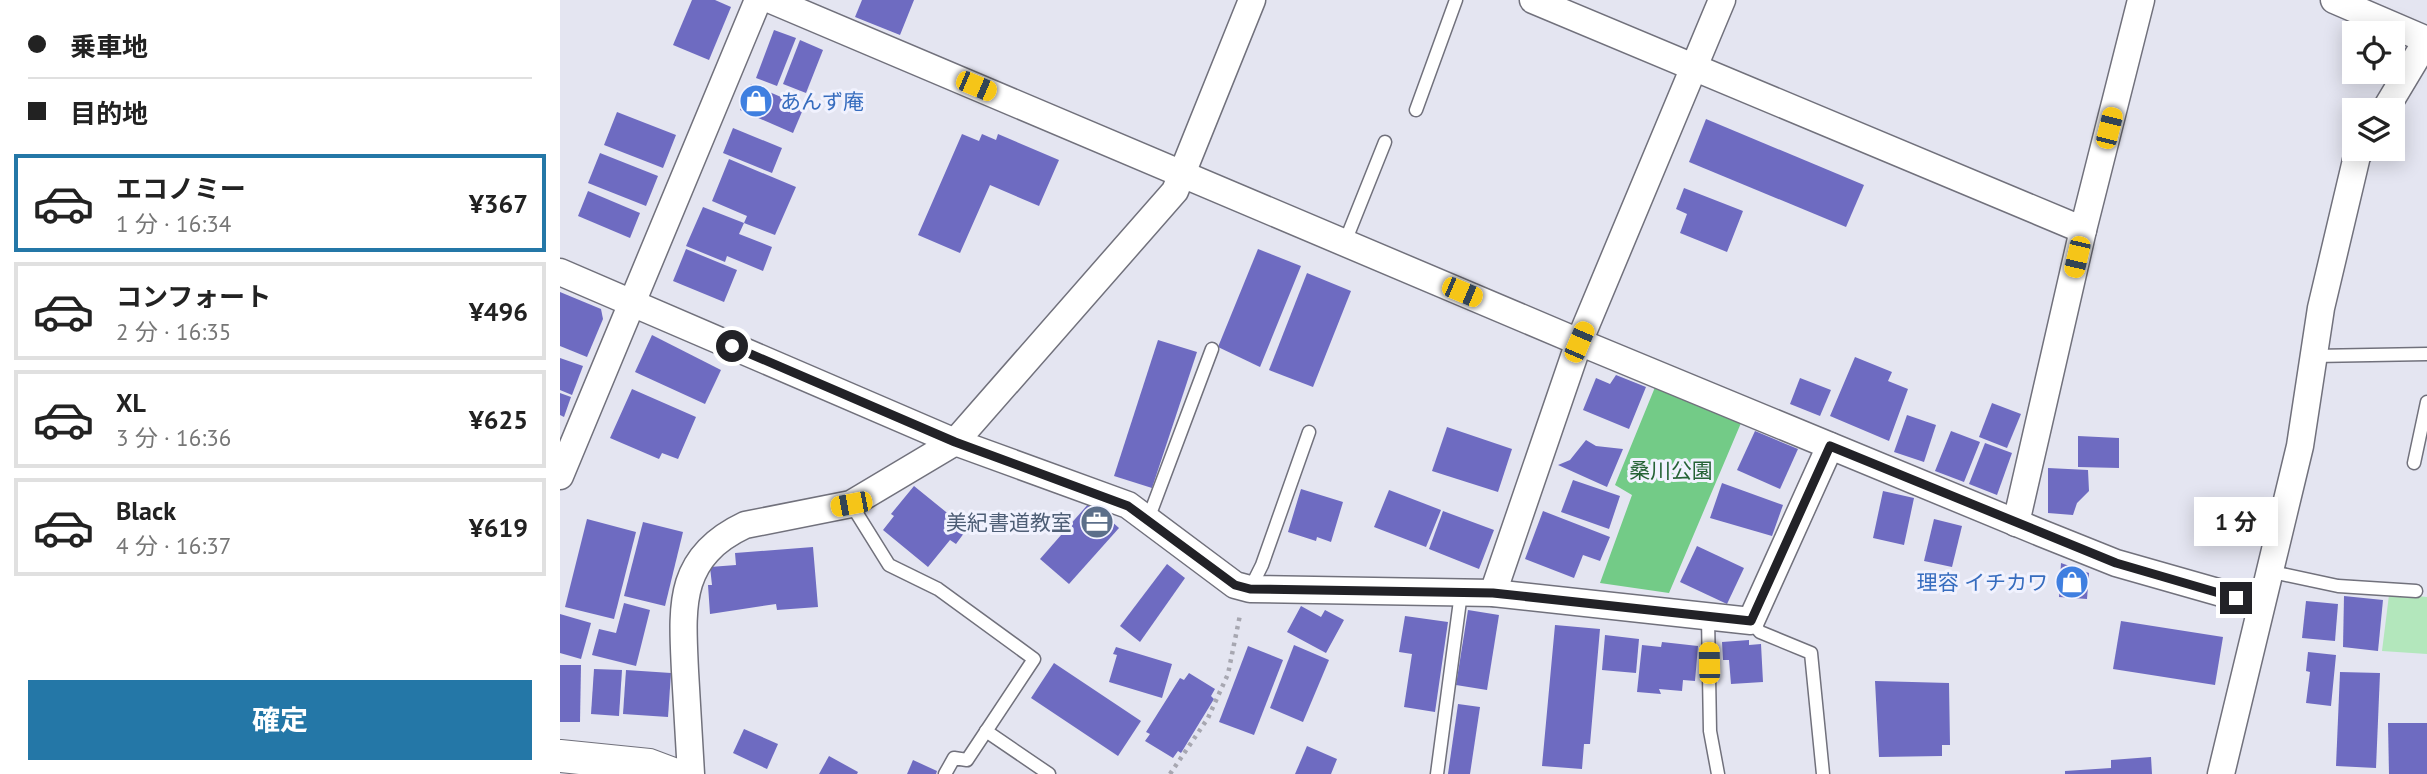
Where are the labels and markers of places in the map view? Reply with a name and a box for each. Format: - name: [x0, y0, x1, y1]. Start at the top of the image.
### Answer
- shop icon: あんず庵: [737, 82, 775, 120]
- place label: あんず庵: [780, 88, 864, 115]
- office icon: 美紀書道教室: [1078, 503, 1116, 541]
- place label: 美紀書道教室: [946, 509, 1072, 536]
- shop icon: 理容 イチカワ: [2053, 563, 2091, 601]
- place label: 理容 イチカワ: [1916, 569, 2048, 596]

